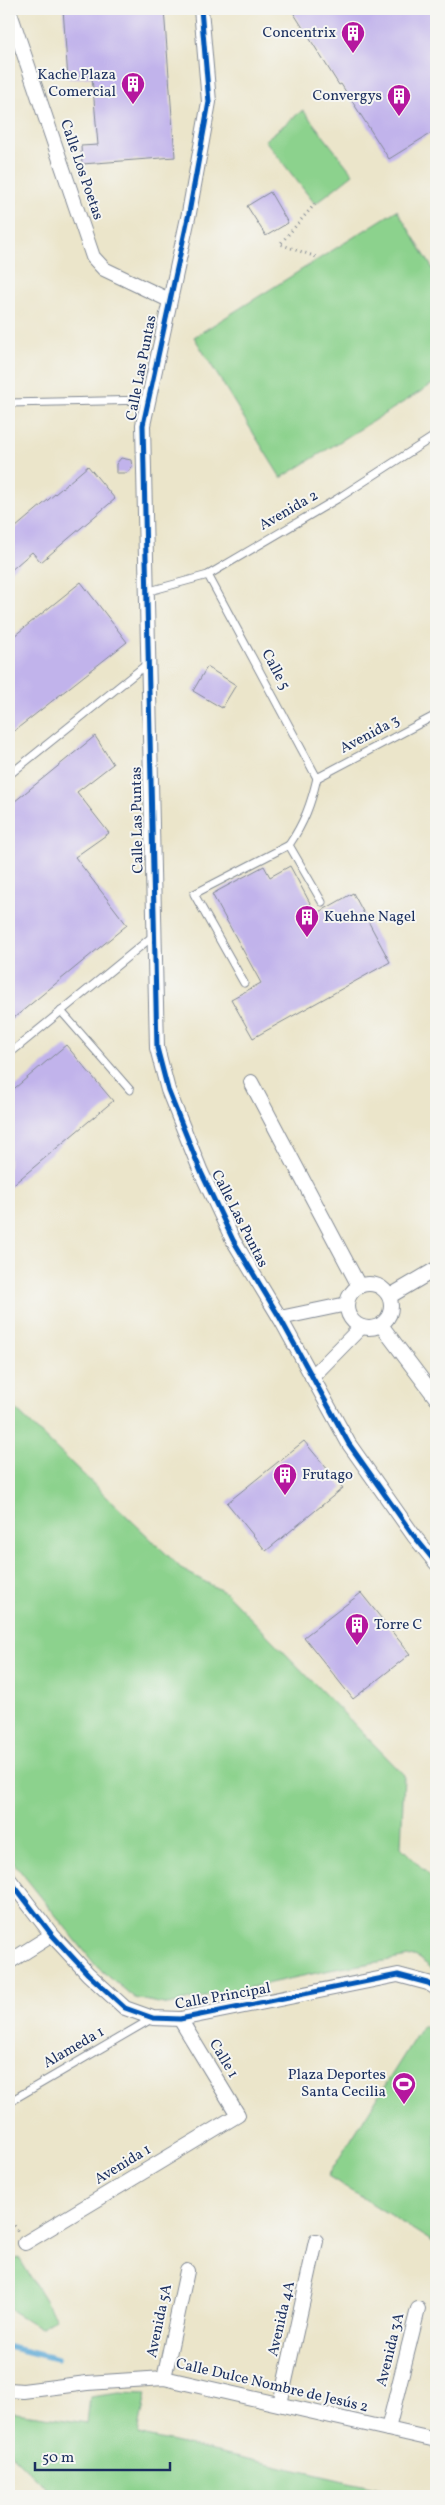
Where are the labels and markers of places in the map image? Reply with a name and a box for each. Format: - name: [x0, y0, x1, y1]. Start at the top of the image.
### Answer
- building icon: Concentrix: [340, 20, 366, 54]
- place label: Concentrix: [263, 23, 336, 44]
- place label: Kache Plaza Comercial: [37, 65, 116, 103]
- building icon: Kache Plaza Comercial: [120, 71, 146, 105]
- building icon: Convergys: [386, 83, 412, 117]
- place label: Convergys: [313, 86, 382, 107]
- building icon: Kuehne Nagel: [294, 904, 320, 938]
- place label: Kuehne Nagel: [324, 907, 416, 928]
- building icon: Frutago: [272, 1462, 298, 1496]
- place label: Frutago: [302, 1465, 353, 1486]
- building icon: Torre C: [344, 1612, 370, 1646]
- place label: Torre C: [374, 1615, 422, 1636]
- place label: Plaza Deportes Santa Cecilia: [288, 2065, 386, 2103]
- sports icon: Plaza Deportes Santa Cecilia: [391, 2071, 417, 2105]

